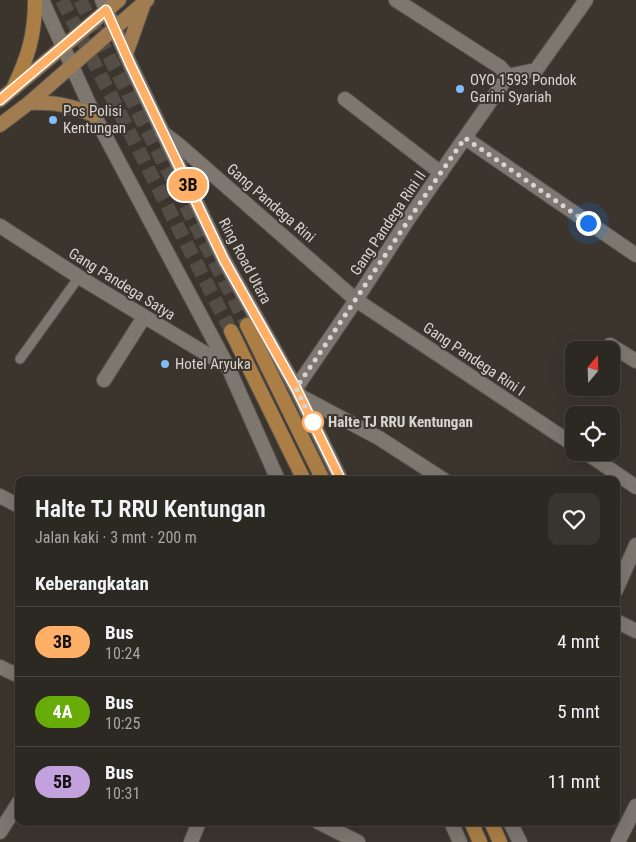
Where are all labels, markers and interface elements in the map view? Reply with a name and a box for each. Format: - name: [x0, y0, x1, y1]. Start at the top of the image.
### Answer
- place label: OYO 1593 Pondok Garini Syariah: [470, 71, 577, 106]
- marker: OYO 1593 Pondok Garini Syariah: [454, 83, 466, 95]
- place label: Pos Polisi Kentungan: [63, 102, 126, 137]
- marker: Pos Polisi Kentungan: [47, 114, 59, 126]
- street label: Gang Pandega Rini: [223, 160, 319, 246]
- street label: Gang Pandega Rini II: [346, 167, 430, 279]
- line badge: 3B: [166, 169, 210, 201]
- text: 3B: [178, 174, 198, 195]
- your location: [576, 211, 601, 236]
- street label: Ring Road Utara: [215, 215, 275, 307]
- street label: Gang Pandega Satya: [65, 244, 179, 324]
- street label: Gang Pandega Rini I: [420, 318, 528, 400]
- north arrow: [565, 341, 620, 396]
- map controls: [565, 341, 620, 461]
- place label: Hotel Aryuka: [175, 355, 251, 373]
- marker: Hotel Aryuka: [159, 358, 171, 370]
- button: locate: [565, 406, 620, 461]
- marker: Halte TJ RRU Kentungan: [302, 411, 324, 433]
- place label: Halte TJ RRU Kentungan: [328, 413, 473, 431]
- button: heart: [548, 493, 600, 545]
- text: Halte TJ RRU Kentungan: [35, 495, 266, 523]
- text: Jalan kaki · 3 mnt · 200 m: [35, 528, 197, 547]
- text: Keberangkatan: [35, 572, 149, 595]
- text: Bus: [105, 621, 134, 644]
- text: 4 mnt: [557, 630, 600, 653]
- text: 3B: [53, 631, 72, 652]
- text: 10:24: [105, 644, 140, 663]
- text: Bus: [105, 691, 134, 714]
- text: 5 mnt: [557, 700, 600, 723]
- text: 4A: [53, 701, 72, 722]
- text: 10:25: [105, 714, 140, 733]
- text: Bus: [105, 761, 134, 784]
- text: 11 mnt: [548, 770, 600, 793]
- text: 5B: [53, 771, 72, 792]
- text: 10:31: [105, 784, 140, 803]

